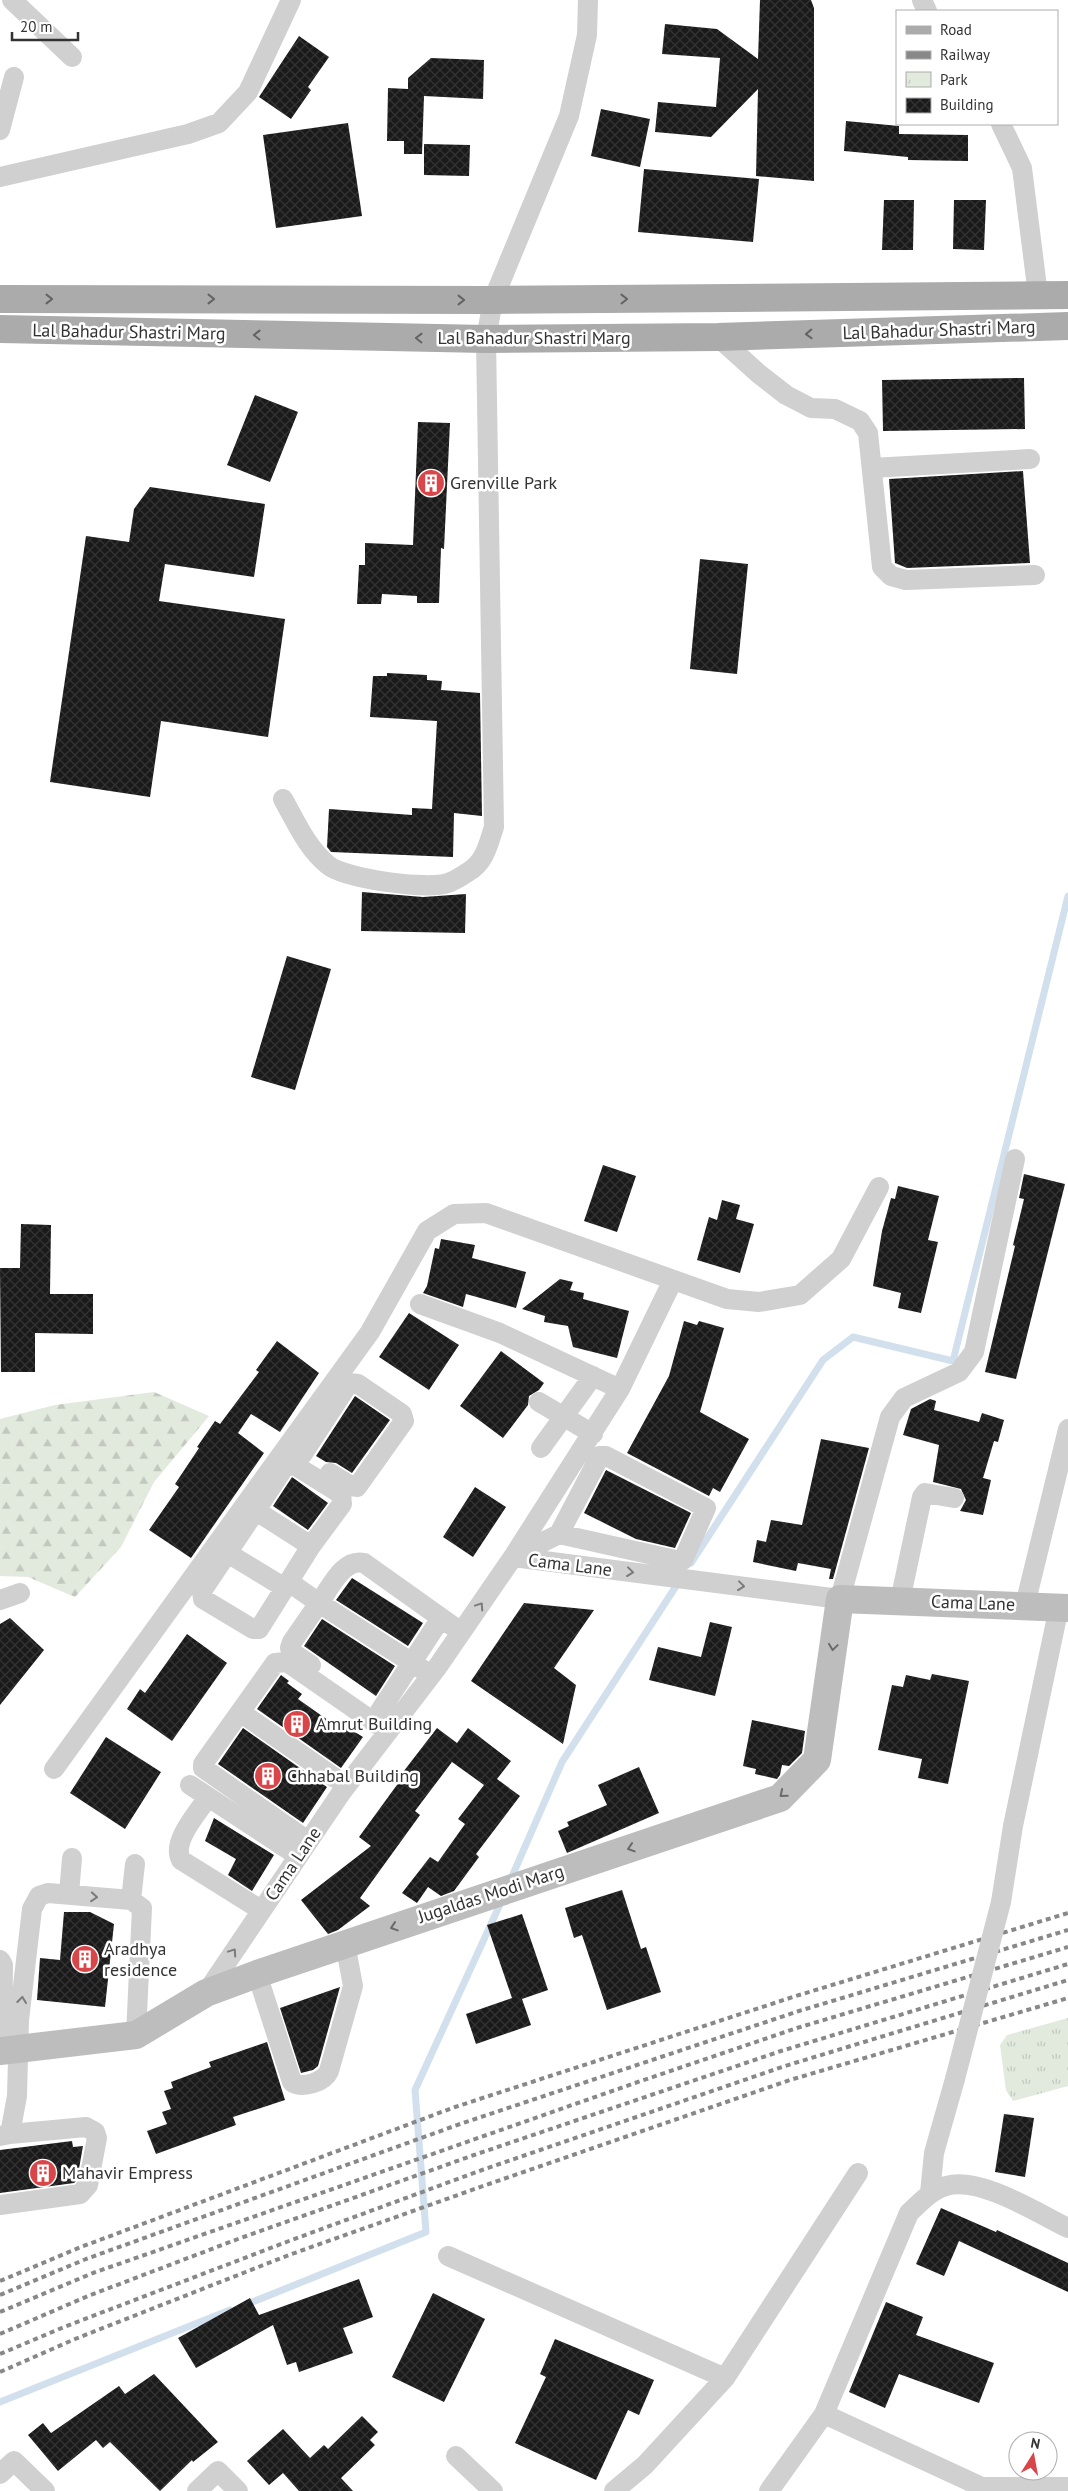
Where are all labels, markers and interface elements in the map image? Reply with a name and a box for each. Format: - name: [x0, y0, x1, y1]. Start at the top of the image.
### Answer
- scale bar: [12, 10, 79, 42]
- legend: [896, 10, 1058, 125]
- text: 20 m: [20, 17, 53, 36]
- text: Road: [940, 20, 972, 39]
- text: Railway: [940, 45, 990, 64]
- text: Park: [940, 70, 968, 89]
- text: Building: [940, 95, 994, 114]
- one-way arrow: [45, 294, 53, 304]
- one-way arrow: [208, 294, 215, 304]
- one-way arrow: [620, 294, 628, 304]
- one-way arrow: [458, 295, 465, 305]
- street label: Lal Bahadur Shastri Marg: [842, 315, 1036, 344]
- street label: Lal Bahadur Shastri Marg: [32, 318, 226, 345]
- street label: Lal Bahadur Shastri Marg: [437, 326, 631, 349]
- one-way arrow: [253, 329, 261, 340]
- one-way arrow: [805, 329, 813, 339]
- one-way arrow: [415, 333, 423, 343]
- building icon: Grenville Park: [416, 468, 446, 498]
- place label: Grenville Park: [450, 471, 558, 494]
- street label: Cama Lane: [527, 1548, 613, 1581]
- one-way arrow: [627, 1566, 635, 1577]
- one-way arrow: [737, 1580, 745, 1591]
- street label: Cama Lane: [931, 1590, 1015, 1615]
- one-way arrow: [474, 1603, 483, 1612]
- one-way arrow: [829, 1643, 839, 1651]
- building icon: Amrut Building: [282, 1709, 312, 1739]
- place label: Amrut Building: [316, 1712, 432, 1735]
- building icon: Chhabal Building: [253, 1761, 283, 1791]
- place label: Chhabal Building: [287, 1764, 419, 1787]
- one-way arrow: [780, 1789, 789, 1798]
- street label: Cama Lane: [260, 1822, 326, 1905]
- one-way arrow: [627, 1842, 635, 1852]
- street label: Jugaldas Modi Marg: [414, 1859, 567, 1928]
- one-way arrow: [90, 1891, 98, 1902]
- one-way arrow: [390, 1921, 398, 1931]
- place label: Aradhya residence: [104, 1937, 177, 1981]
- building icon: Aradhya residence: [70, 1944, 100, 1974]
- one-way arrow: [227, 1948, 236, 1958]
- one-way arrow: [16, 1996, 27, 2004]
- building icon: Mahavir Empress: [28, 2158, 58, 2188]
- place label: Mahavir Empress: [62, 2161, 193, 2184]
- north arrow: [1008, 2431, 1058, 2481]
- text: N: [1029, 2434, 1042, 2453]

